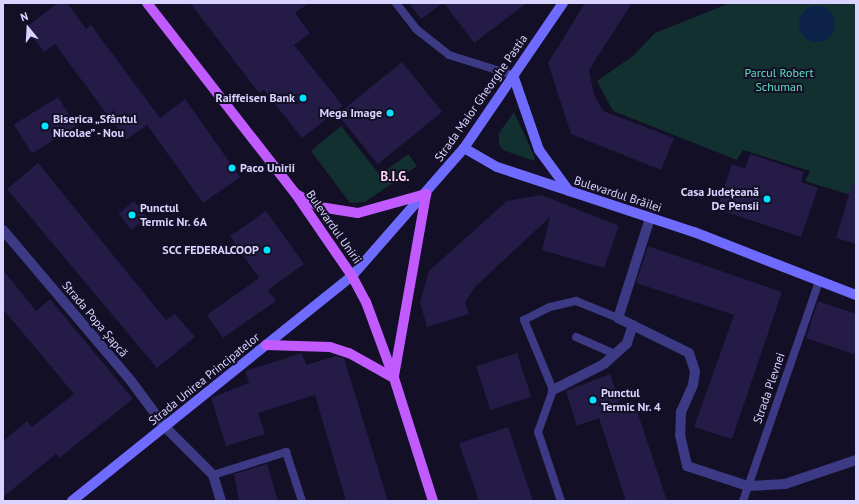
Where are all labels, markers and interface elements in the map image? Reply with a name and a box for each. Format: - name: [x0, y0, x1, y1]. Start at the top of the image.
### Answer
- north arrow: [8, 8, 48, 48]
- text: N: [19, 9, 30, 24]
- street label: Strada Maior Gheorghe Pastia: [432, 32, 530, 164]
- park label: Parcul Robert Schuman: [745, 66, 813, 94]
- place label: Raiffeisen Bank: [215, 91, 295, 105]
- marker: Raiffeisen Bank: [298, 93, 308, 103]
- place label: Mega Image: [319, 106, 382, 120]
- marker: Mega Image: [385, 108, 395, 118]
- place label: Biserica „Sfântul Nicolae” - Nou: [53, 112, 138, 140]
- marker: Biserica „Sfântul Nicolae” - Nou: [40, 121, 50, 131]
- place label: Paco Unirii: [240, 161, 295, 175]
- marker: Paco Unirii: [227, 163, 237, 173]
- district label: B.I.G.: [381, 169, 409, 185]
- street label: Bulevardul Brăilei: [572, 173, 664, 215]
- place label: Casa Județeană De Pensii: [681, 185, 759, 213]
- street label: Bulevardul Unirii: [303, 187, 365, 267]
- marker: Casa Județeană De Pensii: [762, 194, 772, 204]
- place label: Punctul Termic Nr. 6A: [140, 201, 208, 229]
- marker: Punctul Termic Nr. 6A: [127, 210, 137, 220]
- place label: SCC FEDERALCOOP: [162, 243, 259, 257]
- marker: SCC FEDERALCOOP: [262, 245, 272, 255]
- street label: Strada Popa Șapcă: [59, 278, 131, 360]
- street label: Strada Unirea Principatelor: [146, 330, 262, 428]
- street label: Strada Plevnei: [750, 351, 788, 425]
- place label: Punctul Termic Nr. 4: [601, 386, 662, 414]
- marker: Punctul Termic Nr. 4: [588, 395, 598, 405]

